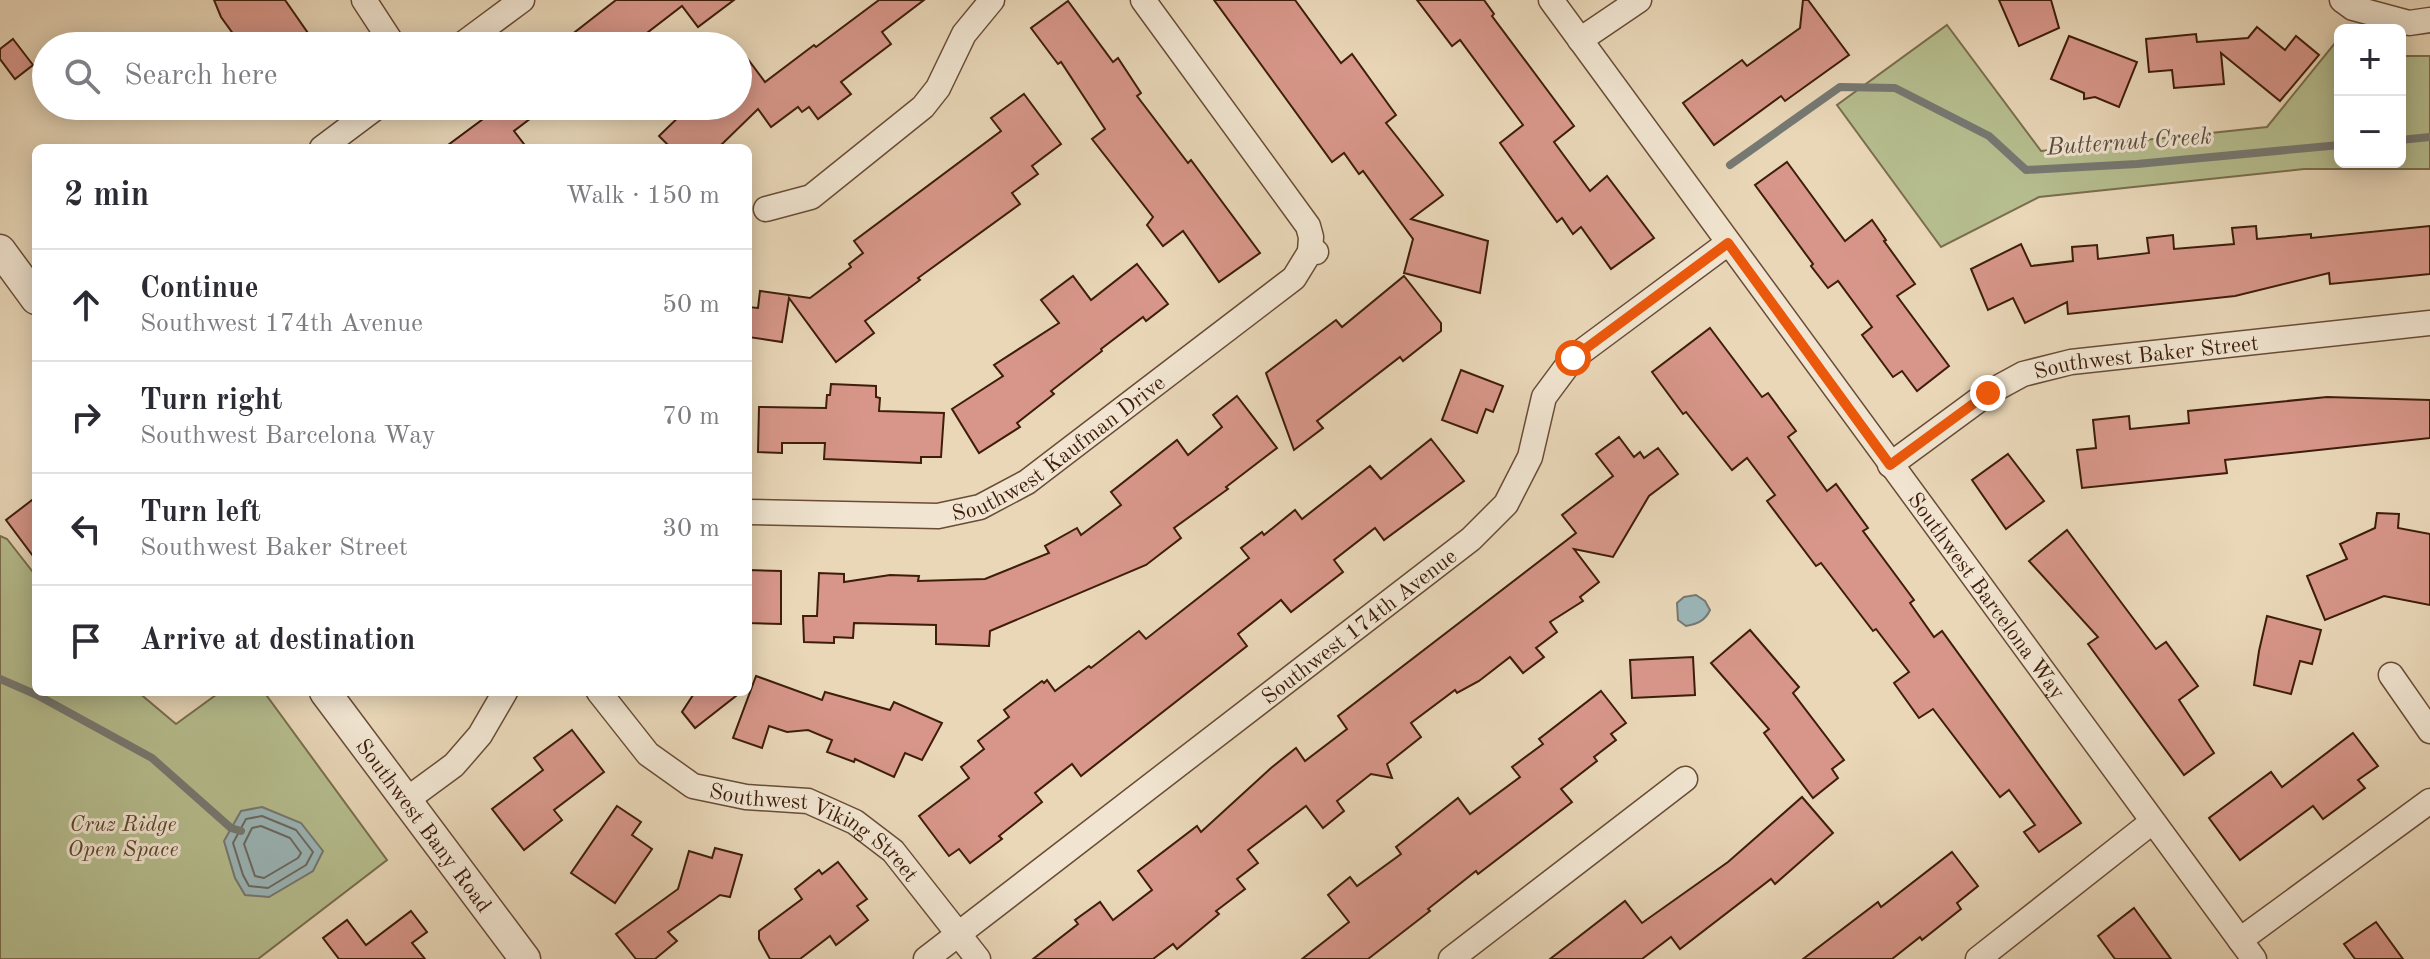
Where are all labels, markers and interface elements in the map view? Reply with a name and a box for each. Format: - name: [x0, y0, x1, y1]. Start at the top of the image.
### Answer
- map controls: [2334, 24, 2406, 168]
- button: +: [2334, 24, 2406, 96]
- search box: [32, 32, 752, 120]
- icon: search: [60, 54, 104, 98]
- text: Search here: [124, 61, 278, 91]
- button: −: [2334, 96, 2406, 168]
- water label: Butternut Creek: [2045, 125, 2213, 161]
- text: 2 min: [64, 179, 149, 213]
- text: Walk · 150 m: [566, 183, 720, 209]
- text: Continue: [140, 274, 259, 304]
- icon: ahead: [64, 283, 108, 327]
- text: 50 m: [662, 292, 720, 318]
- text: Southwest 174th Avenue: [140, 311, 423, 337]
- street label: Southwest Baker Street: [2032, 333, 2260, 384]
- route start: [1555, 340, 1591, 376]
- street label: Southwest Kaufman Drive: [950, 372, 1170, 526]
- route end: [1970, 375, 2006, 411]
- text: Turn right: [140, 386, 282, 416]
- icon: right: [64, 395, 108, 439]
- text: 70 m: [662, 404, 720, 430]
- text: Southwest Barcelona Way: [140, 423, 435, 449]
- street label: Southwest Barcelona Way: [1903, 489, 2069, 704]
- text: Turn left: [140, 498, 261, 528]
- icon: left: [64, 507, 108, 551]
- text: 30 m: [662, 516, 720, 542]
- text: Southwest Baker Street: [140, 535, 408, 561]
- street label: Southwest 174th Avenue: [1258, 545, 1461, 709]
- icon: arrive: [64, 619, 108, 663]
- text: Arrive at destination: [140, 626, 415, 656]
- street label: Southwest Bany Road: [351, 735, 495, 917]
- street label: Southwest Viking Street: [707, 781, 922, 886]
- park label: Cruz Ridge Open Space: [68, 814, 178, 861]

